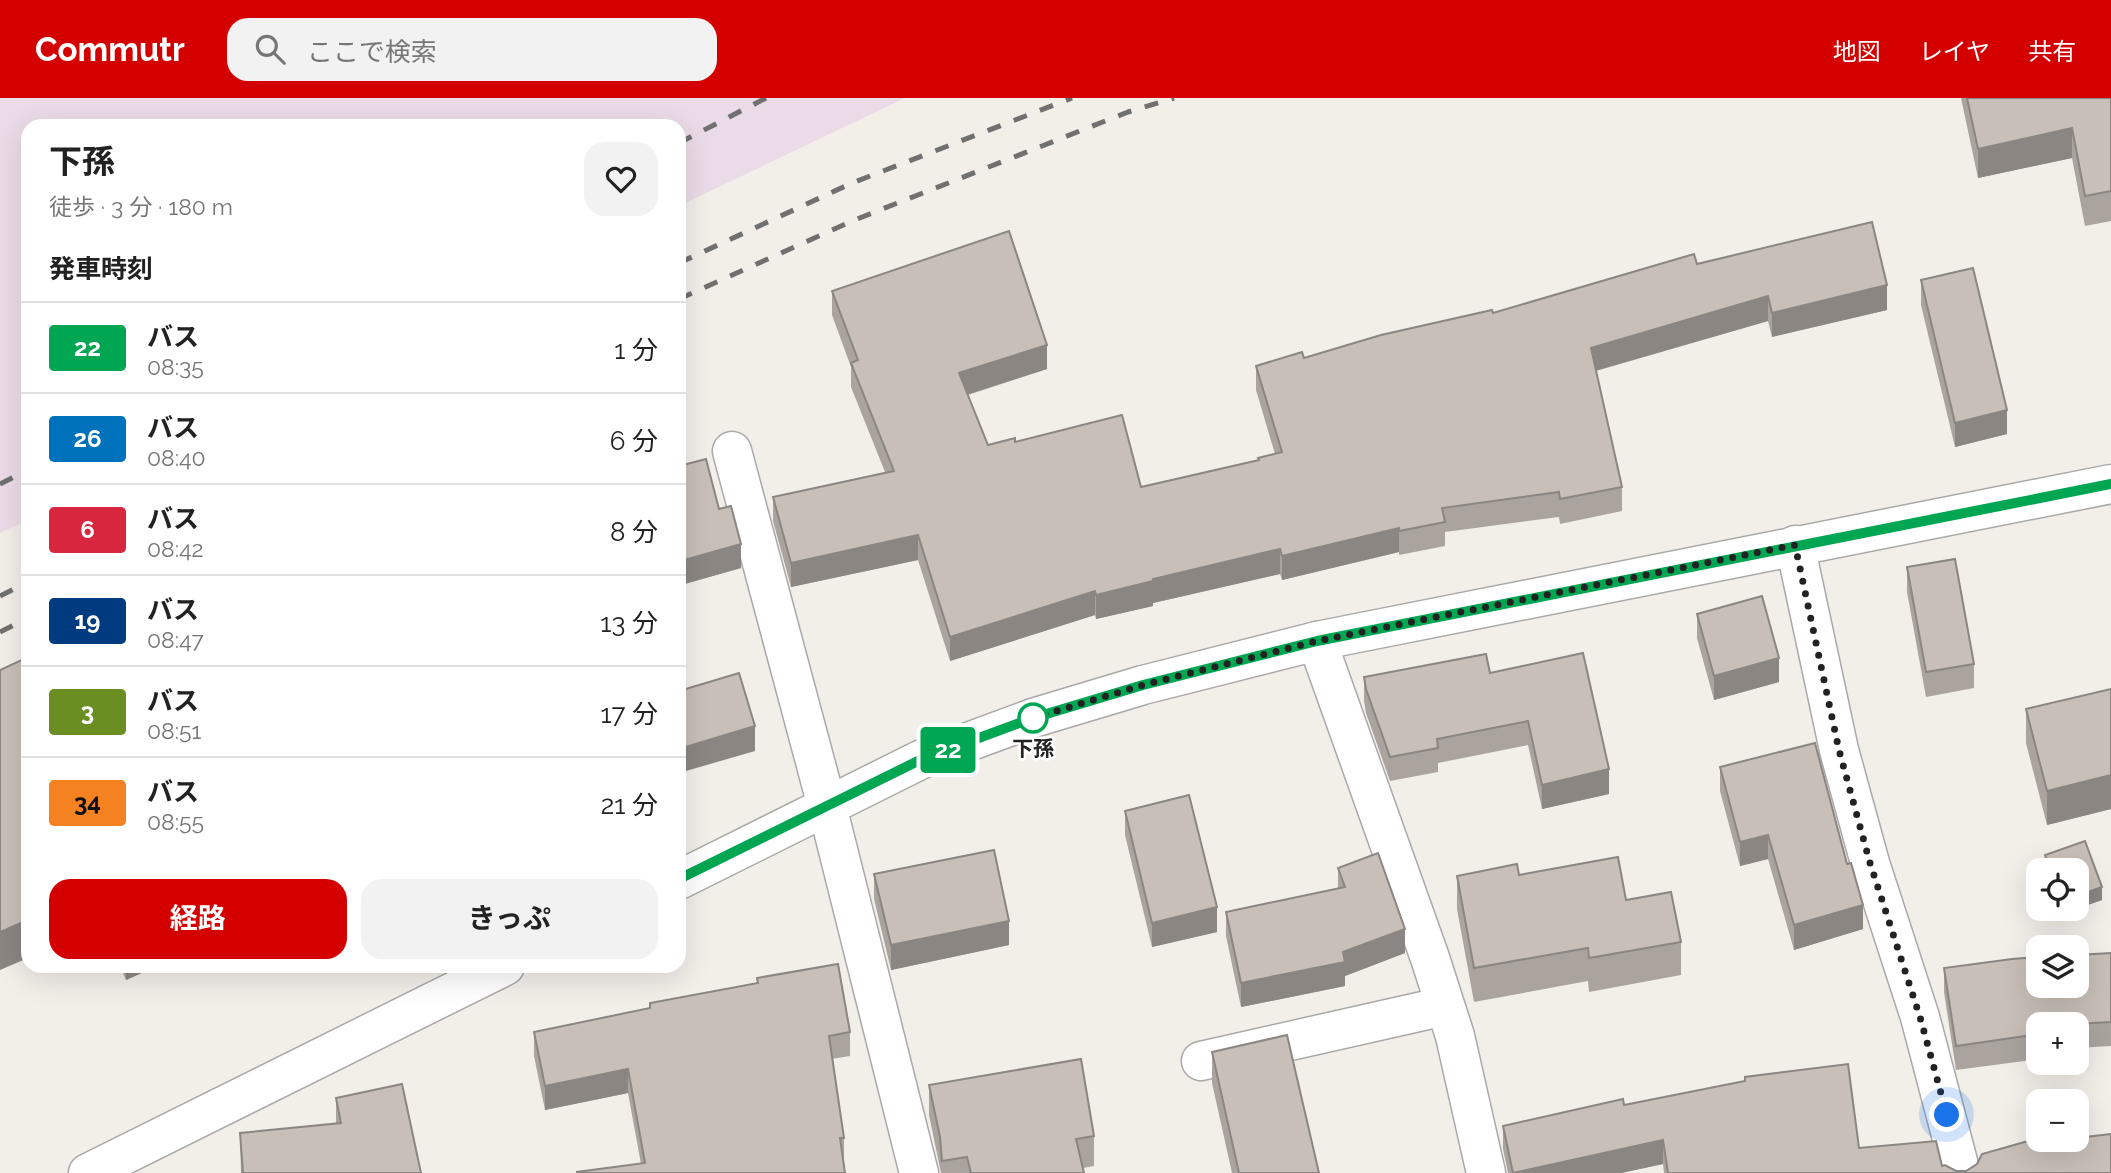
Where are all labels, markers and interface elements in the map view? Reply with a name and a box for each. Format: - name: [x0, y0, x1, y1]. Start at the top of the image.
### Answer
- search box: [227, 18, 717, 81]
- text: Commutr: [35, 30, 185, 69]
- icon: search: [251, 30, 289, 68]
- text: ここで検索: [307, 37, 437, 67]
- text: 地図: [1833, 37, 1881, 66]
- text: レイヤ: [1919, 37, 1990, 66]
- text: 共有: [2028, 37, 2076, 66]
- text: 下孫: [49, 142, 115, 181]
- button: heart: [584, 142, 658, 216]
- text: 徒歩 · 3 分 · 180 m: [49, 193, 233, 220]
- text: 発車時刻: [49, 254, 153, 284]
- text: バス: [147, 322, 199, 352]
- text: 22: [74, 333, 101, 362]
- text: 1 分: [614, 335, 658, 365]
- text: 08:35: [147, 353, 204, 380]
- text: バス: [147, 413, 199, 443]
- text: 26: [73, 424, 102, 453]
- text: 6 分: [610, 426, 658, 456]
- text: 08:40: [147, 444, 206, 471]
- text: バス: [147, 504, 199, 534]
- text: 6: [80, 515, 95, 544]
- text: 8 分: [610, 517, 658, 547]
- text: 08:42: [147, 535, 204, 562]
- text: バス: [147, 595, 199, 625]
- text: 19: [75, 606, 101, 635]
- text: 13 分: [600, 608, 658, 638]
- text: 08:47: [147, 626, 204, 653]
- text: バス: [147, 686, 199, 716]
- text: 3: [81, 697, 94, 726]
- text: 17 分: [600, 699, 658, 729]
- marker: 下孫: [1018, 703, 1048, 733]
- text: 08:51: [147, 717, 201, 744]
- line badge: 22: [916, 727, 979, 773]
- text: 22: [934, 735, 962, 764]
- place label: 下孫: [1012, 736, 1054, 761]
- text: バス: [147, 777, 199, 807]
- text: 34: [74, 788, 101, 817]
- text: 21 分: [601, 790, 658, 820]
- text: 08:55: [147, 808, 204, 835]
- map controls: [2026, 858, 2089, 1152]
- button: locate: [2026, 858, 2089, 921]
- button: 経路: [49, 879, 347, 959]
- button: きっぷ: [361, 879, 658, 959]
- button: layers: [2026, 935, 2089, 998]
- button: +: [2026, 1012, 2089, 1075]
- button: −: [2026, 1089, 2089, 1152]
- your location: [1929, 1097, 1964, 1132]

